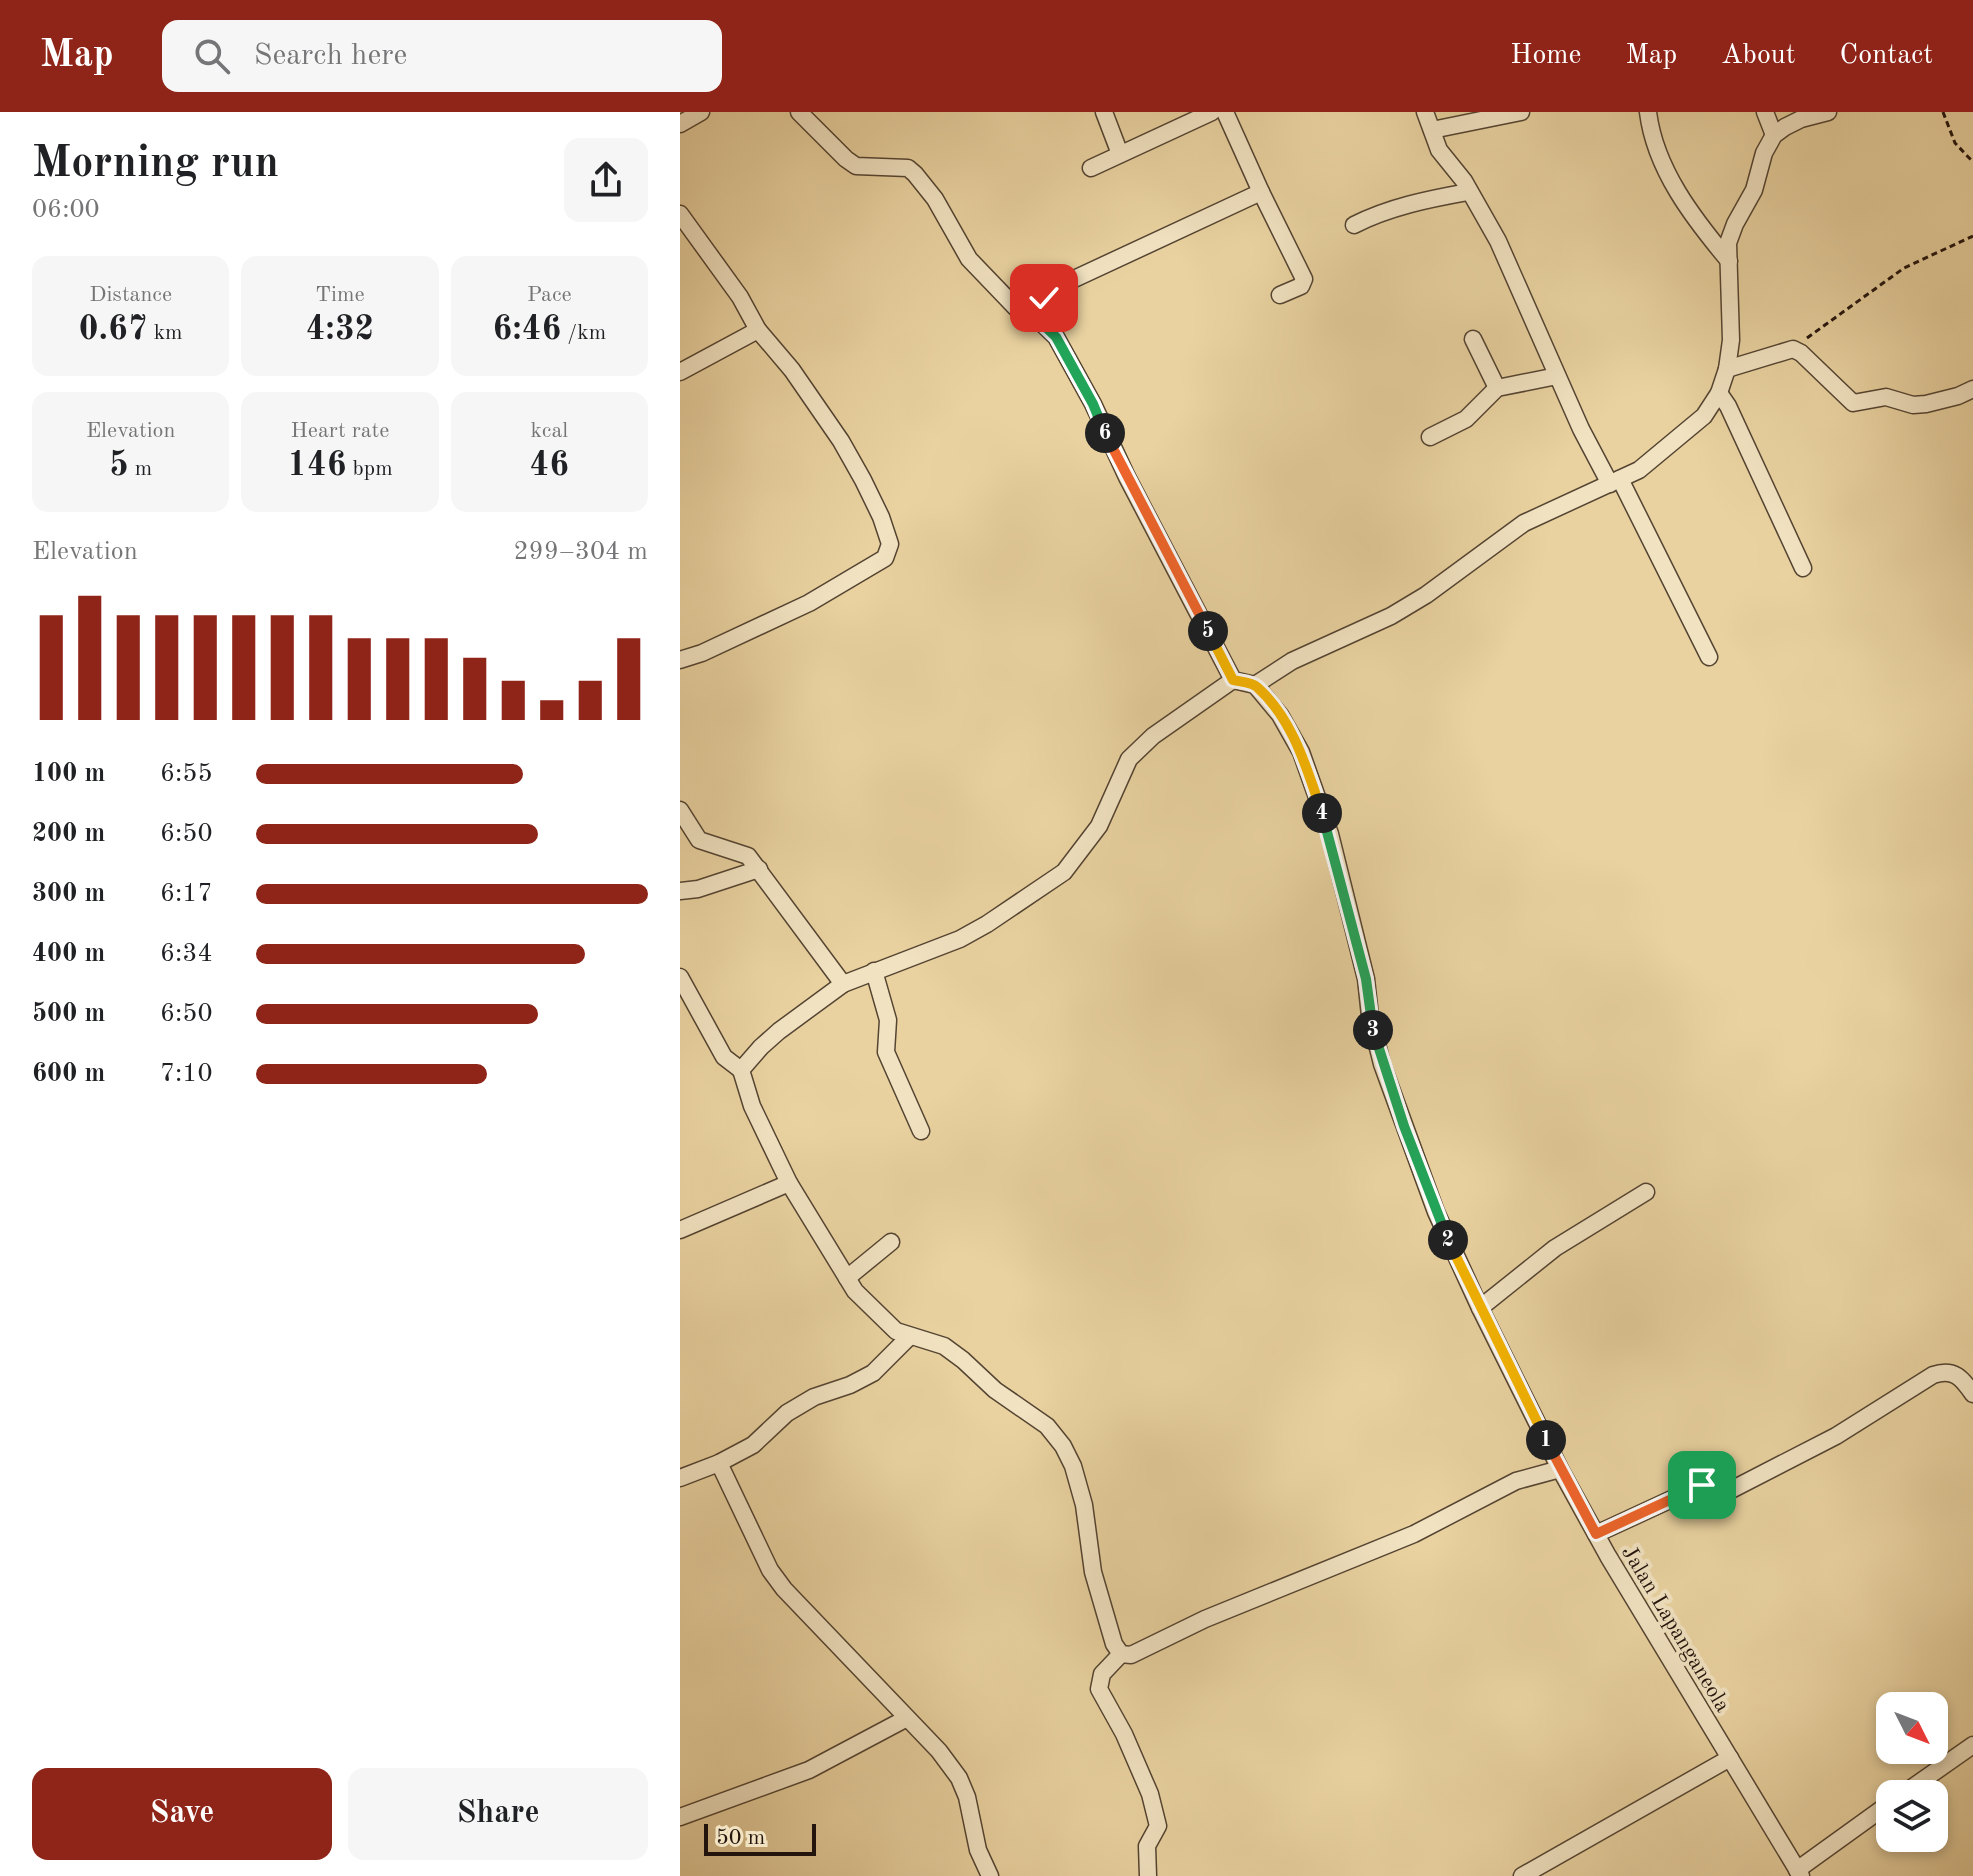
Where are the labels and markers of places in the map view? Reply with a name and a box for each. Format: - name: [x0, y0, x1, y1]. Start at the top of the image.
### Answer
- pin: [1010, 264, 1078, 332]
- pin: 6: [1085, 413, 1125, 453]
- pin: 5: [1188, 611, 1228, 651]
- pin: 4: [1302, 793, 1342, 833]
- pin: 3: [1353, 1010, 1393, 1050]
- pin: 2: [1428, 1220, 1468, 1260]
- pin: 1: [1526, 1420, 1566, 1460]
- pin: [1668, 1451, 1736, 1519]

